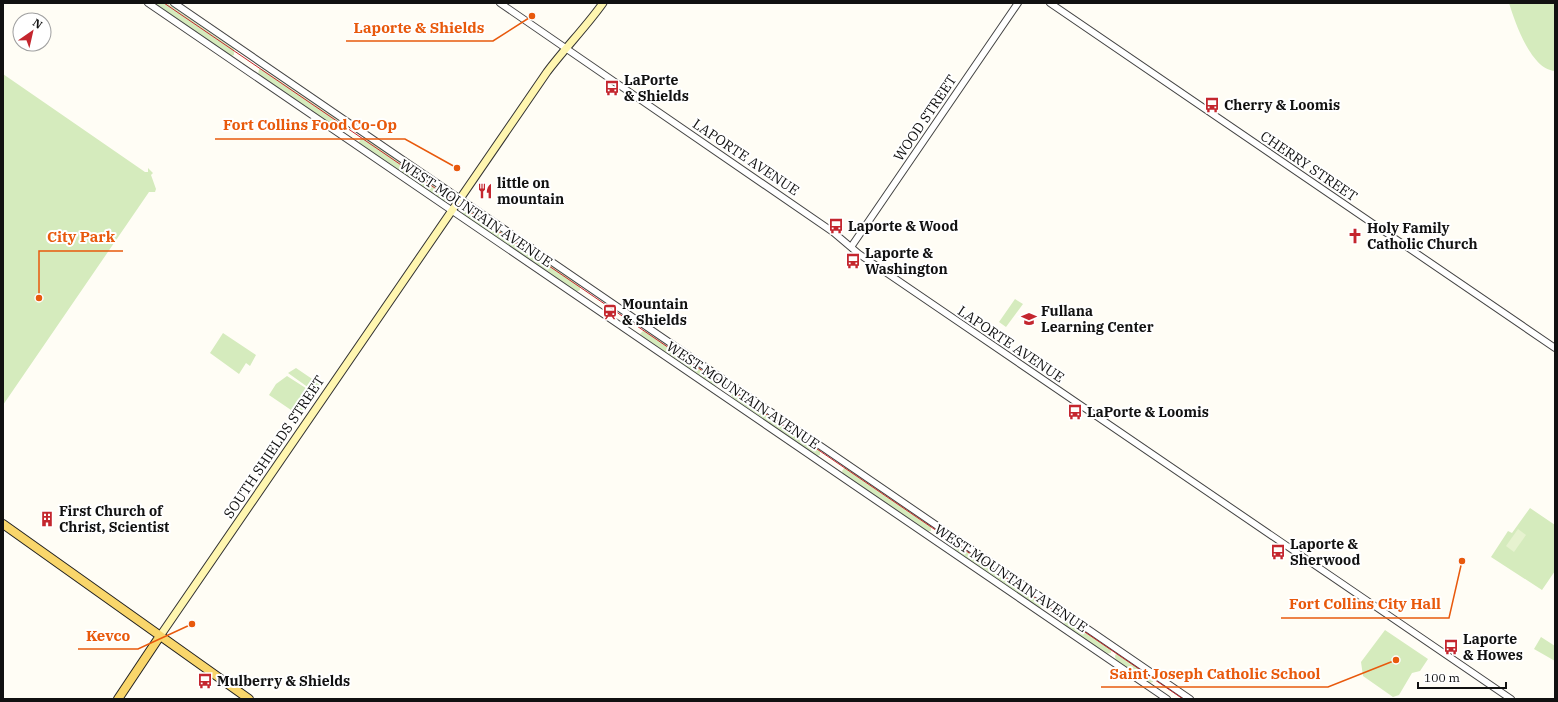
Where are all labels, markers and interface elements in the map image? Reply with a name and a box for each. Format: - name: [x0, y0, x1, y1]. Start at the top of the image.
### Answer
- north arrow: [12, 12, 52, 52]
- callout: Laporte & Shields: [346, 14, 493, 41]
- text: N: [30, 15, 45, 32]
- text: Laporte & Shields: [354, 18, 484, 37]
- place label: LaPorte & Shields: [624, 71, 689, 105]
- street label: WOOD STREET: [889, 71, 961, 165]
- bus stop icon: LaPorte & Shields: [603, 79, 621, 97]
- bus stop icon: Cherry & Loomis: [1203, 96, 1221, 114]
- place label: Cherry & Loomis: [1224, 96, 1340, 114]
- callout: Fort Collins Food Co-Op: [215, 112, 405, 139]
- text: Fort Collins Food Co-Op: [223, 115, 397, 134]
- street label: LAPORTE AVENUE: [689, 115, 803, 199]
- street label: CHERRY STREET: [1257, 127, 1361, 205]
- street label: WEST MOUNTAIN AVENUE: [396, 155, 556, 271]
- place label: little on mountain: [497, 174, 564, 208]
- restaurant icon: little on mountain: [476, 182, 494, 200]
- bus stop icon: Laporte & Wood: [827, 217, 845, 235]
- place label: Laporte & Wood: [848, 217, 958, 235]
- place label: Holy Family Catholic Church: [1367, 219, 1478, 253]
- callout: City Park: [39, 224, 123, 251]
- text: City Park: [47, 227, 116, 246]
- church icon: Holy Family Catholic Church: [1346, 227, 1364, 245]
- place label: Laporte & Washington: [865, 244, 948, 278]
- bus stop icon: Laporte & Washington: [844, 252, 862, 270]
- place label: Mountain & Shields: [622, 295, 688, 329]
- street label: LAPORTE AVENUE: [954, 302, 1068, 386]
- place label: Fullana Learning Center: [1041, 302, 1154, 336]
- station icon: Mountain & Shields: [601, 303, 619, 321]
- school or university icon: Fullana Learning Center: [1020, 310, 1038, 328]
- street label: WEST MOUNTAIN AVENUE: [663, 337, 823, 453]
- street label: SOUTH SHIELDS STREET: [219, 372, 329, 522]
- bus stop icon: LaPorte & Loomis: [1066, 403, 1084, 421]
- place label: LaPorte & Loomis: [1087, 403, 1209, 421]
- place label: First Church of Christ, Scientist: [59, 502, 169, 536]
- building icon: First Church of Christ, Scientist: [38, 510, 56, 528]
- street label: WEST MOUNTAIN AVENUE: [931, 520, 1091, 636]
- place label: Laporte & Sherwood: [1290, 535, 1360, 569]
- bus stop icon: Laporte & Sherwood: [1269, 543, 1287, 561]
- callout: Fort Collins City Hall: [1281, 591, 1449, 618]
- text: Fort Collins City Hall: [1289, 594, 1441, 613]
- callout: Kevco: [78, 622, 138, 649]
- text: Kevco: [86, 626, 130, 645]
- place label: Laporte & Howes: [1463, 630, 1523, 664]
- bus stop icon: Laporte & Howes: [1442, 638, 1460, 656]
- callout: Saint Joseph Catholic School: [1101, 660, 1328, 687]
- text: Saint Joseph Catholic School: [1110, 664, 1321, 683]
- scale bar: [1418, 664, 1506, 690]
- text: 100 m: [1424, 670, 1460, 685]
- bus stop icon: Mulberry & Shields: [196, 672, 214, 690]
- place label: Mulberry & Shields: [217, 672, 350, 690]

